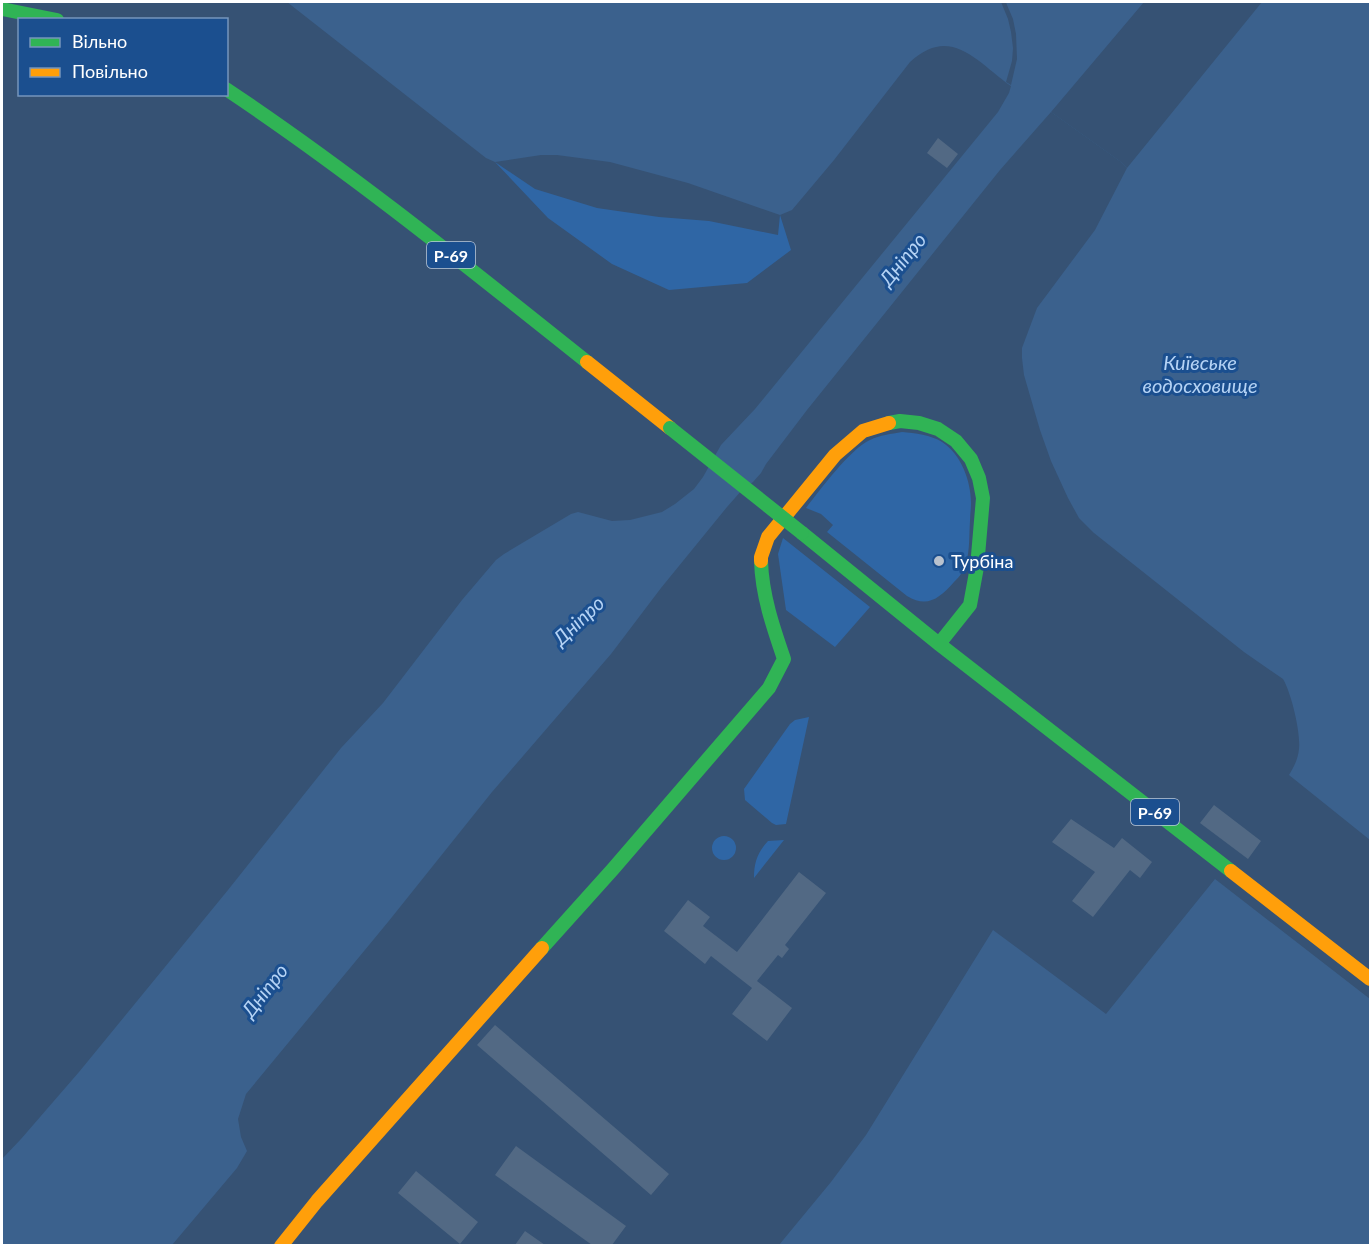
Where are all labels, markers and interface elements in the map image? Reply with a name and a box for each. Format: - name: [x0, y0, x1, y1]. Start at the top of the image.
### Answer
- legend: [18, 18, 228, 96]
- text: Вільно: [72, 30, 127, 52]
- text: Повільно: [72, 60, 148, 82]
- water label: Дніпро: [873, 228, 931, 291]
- road number: Р-69: [427, 242, 475, 268]
- water label: Київське водосховище: [1142, 350, 1258, 397]
- place label: Турбіна: [951, 550, 1013, 572]
- marker: Турбіна: [932, 554, 946, 568]
- water label: Дніпро: [547, 590, 609, 650]
- road number: Р-69: [1131, 799, 1179, 825]
- water label: Дніпро: [235, 959, 292, 1022]

